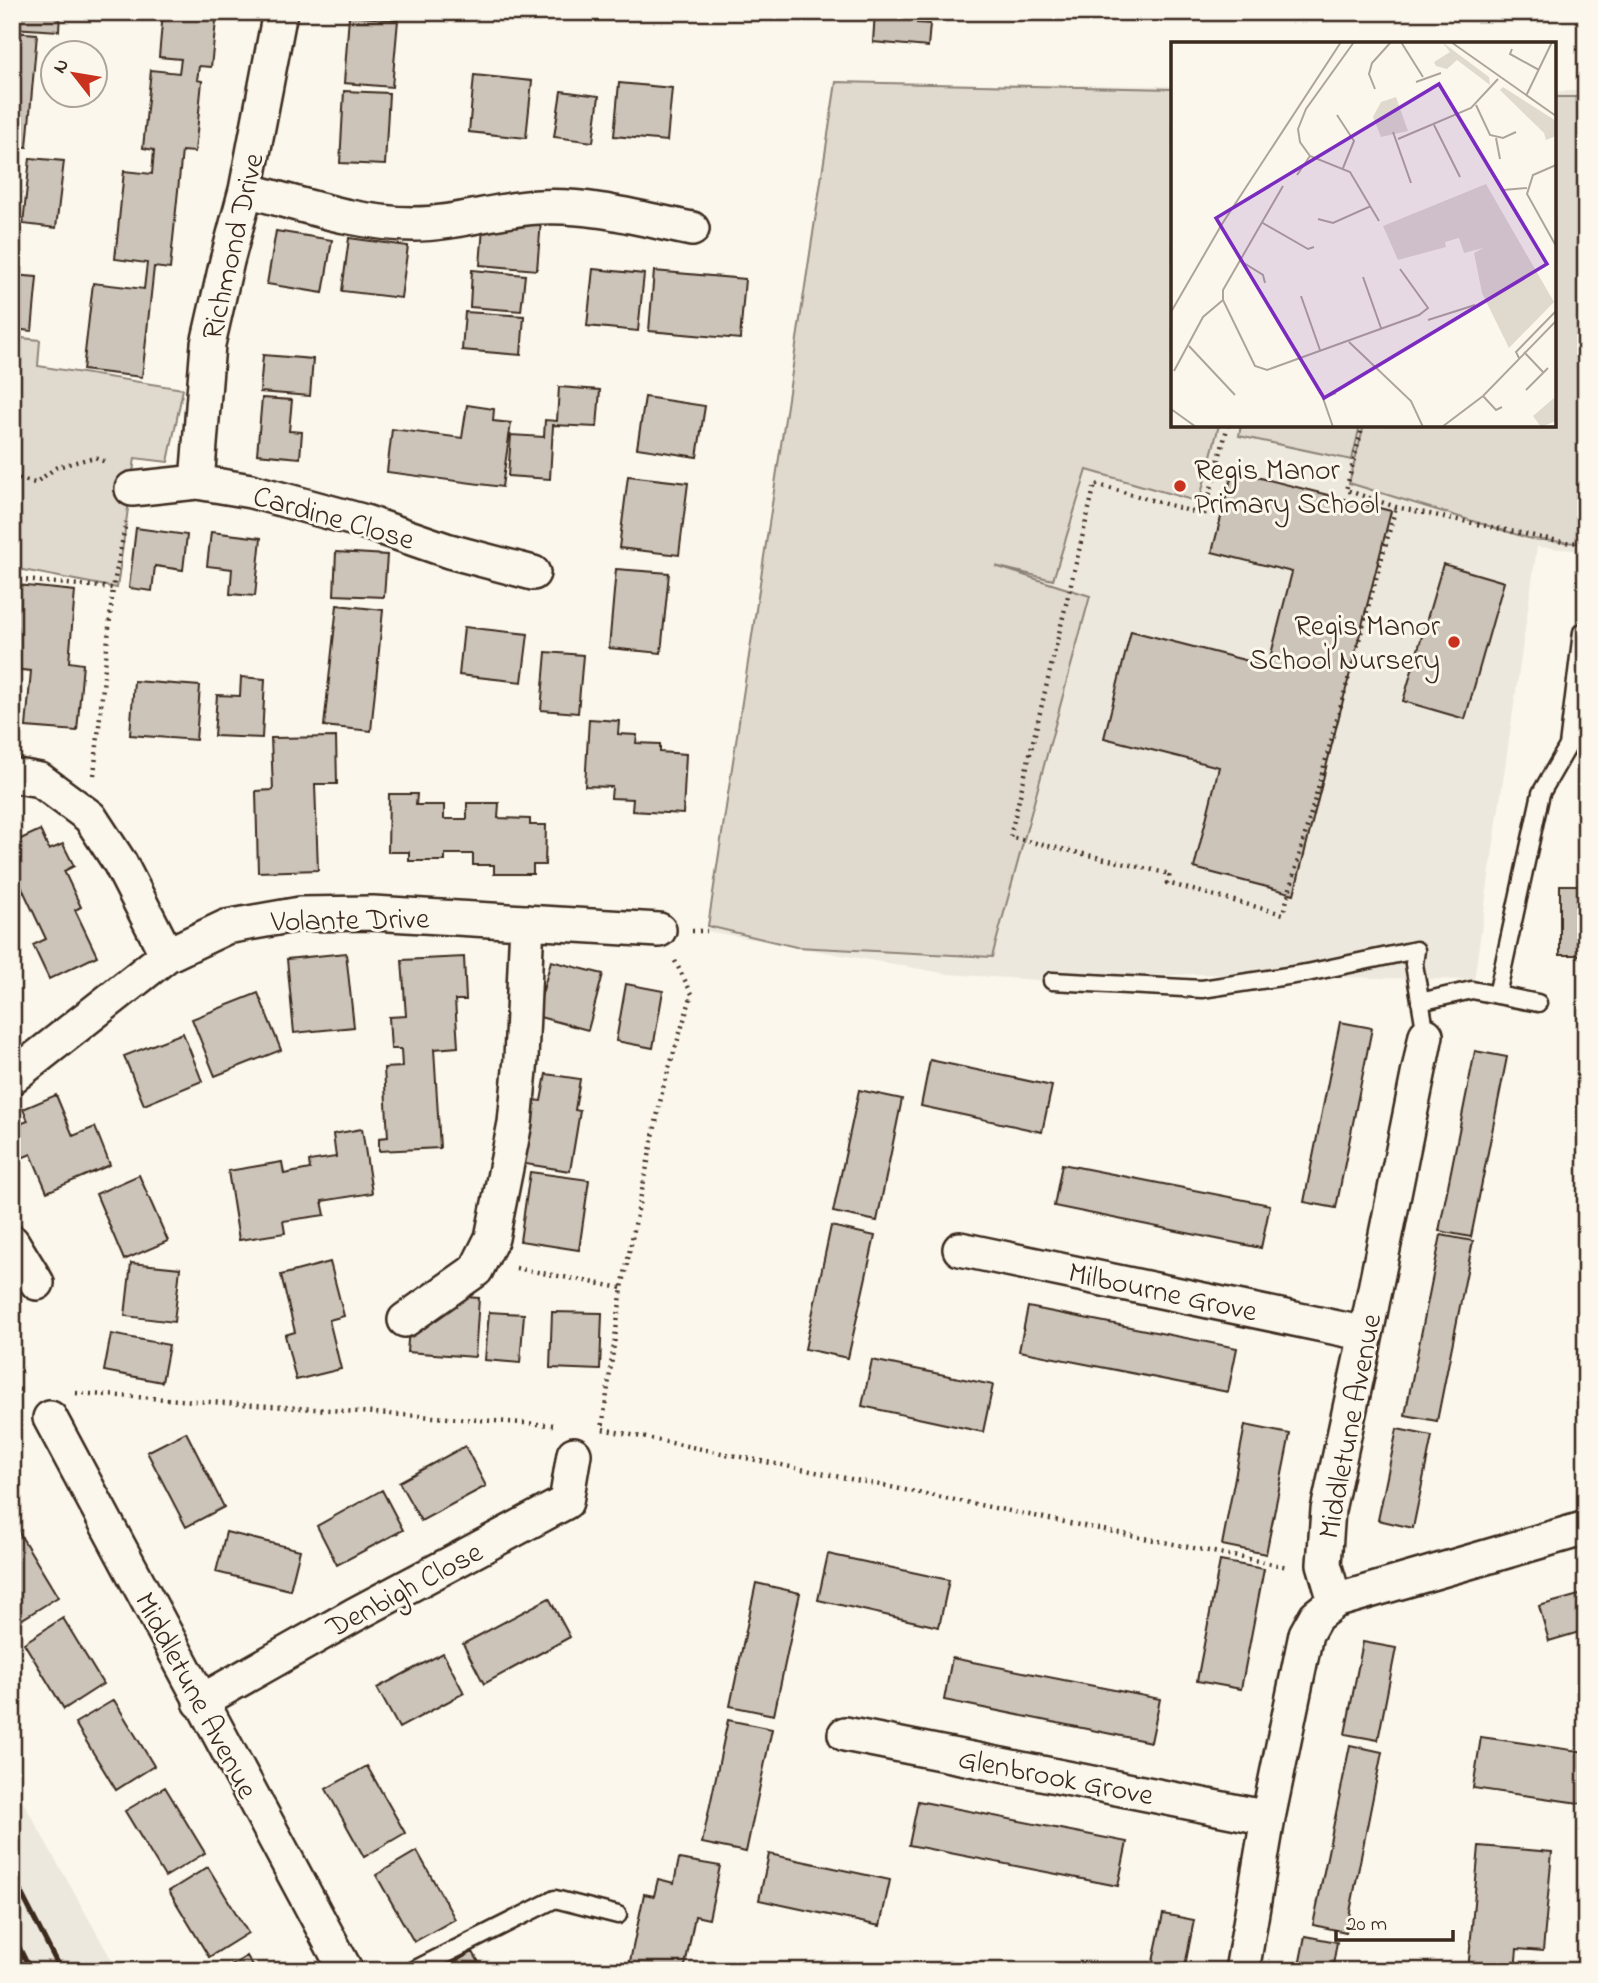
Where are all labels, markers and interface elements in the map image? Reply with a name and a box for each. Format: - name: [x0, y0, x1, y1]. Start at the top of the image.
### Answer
- north arrow: [38, 38, 108, 108]
- inset map: [1171, 42, 1556, 427]
- text: N: [47, 54, 77, 79]
- street label: Richmond Drive: [192, 149, 278, 344]
- place label: Regis Manor Primary School: [1194, 450, 1379, 528]
- street label: Cardine Close: [247, 476, 419, 564]
- marker: Regis Manor Primary School: [1172, 478, 1188, 494]
- place label: Regis Manor School Nursery: [1249, 606, 1441, 684]
- marker: Regis Manor School Nursery: [1446, 634, 1462, 650]
- street label: Volante Drive: [269, 899, 430, 945]
- street label: Milbourne Grove: [1064, 1252, 1261, 1336]
- street label: Middletune Avenue: [1309, 1310, 1395, 1543]
- street label: Denbigh Close: [319, 1532, 492, 1652]
- street label: Middletune Avenue: [121, 1585, 268, 1808]
- street label: Glenbrook Grove: [954, 1738, 1157, 1820]
- scale bar: [1336, 1899, 1453, 1943]
- text: 20 m: [1346, 1910, 1387, 1940]

